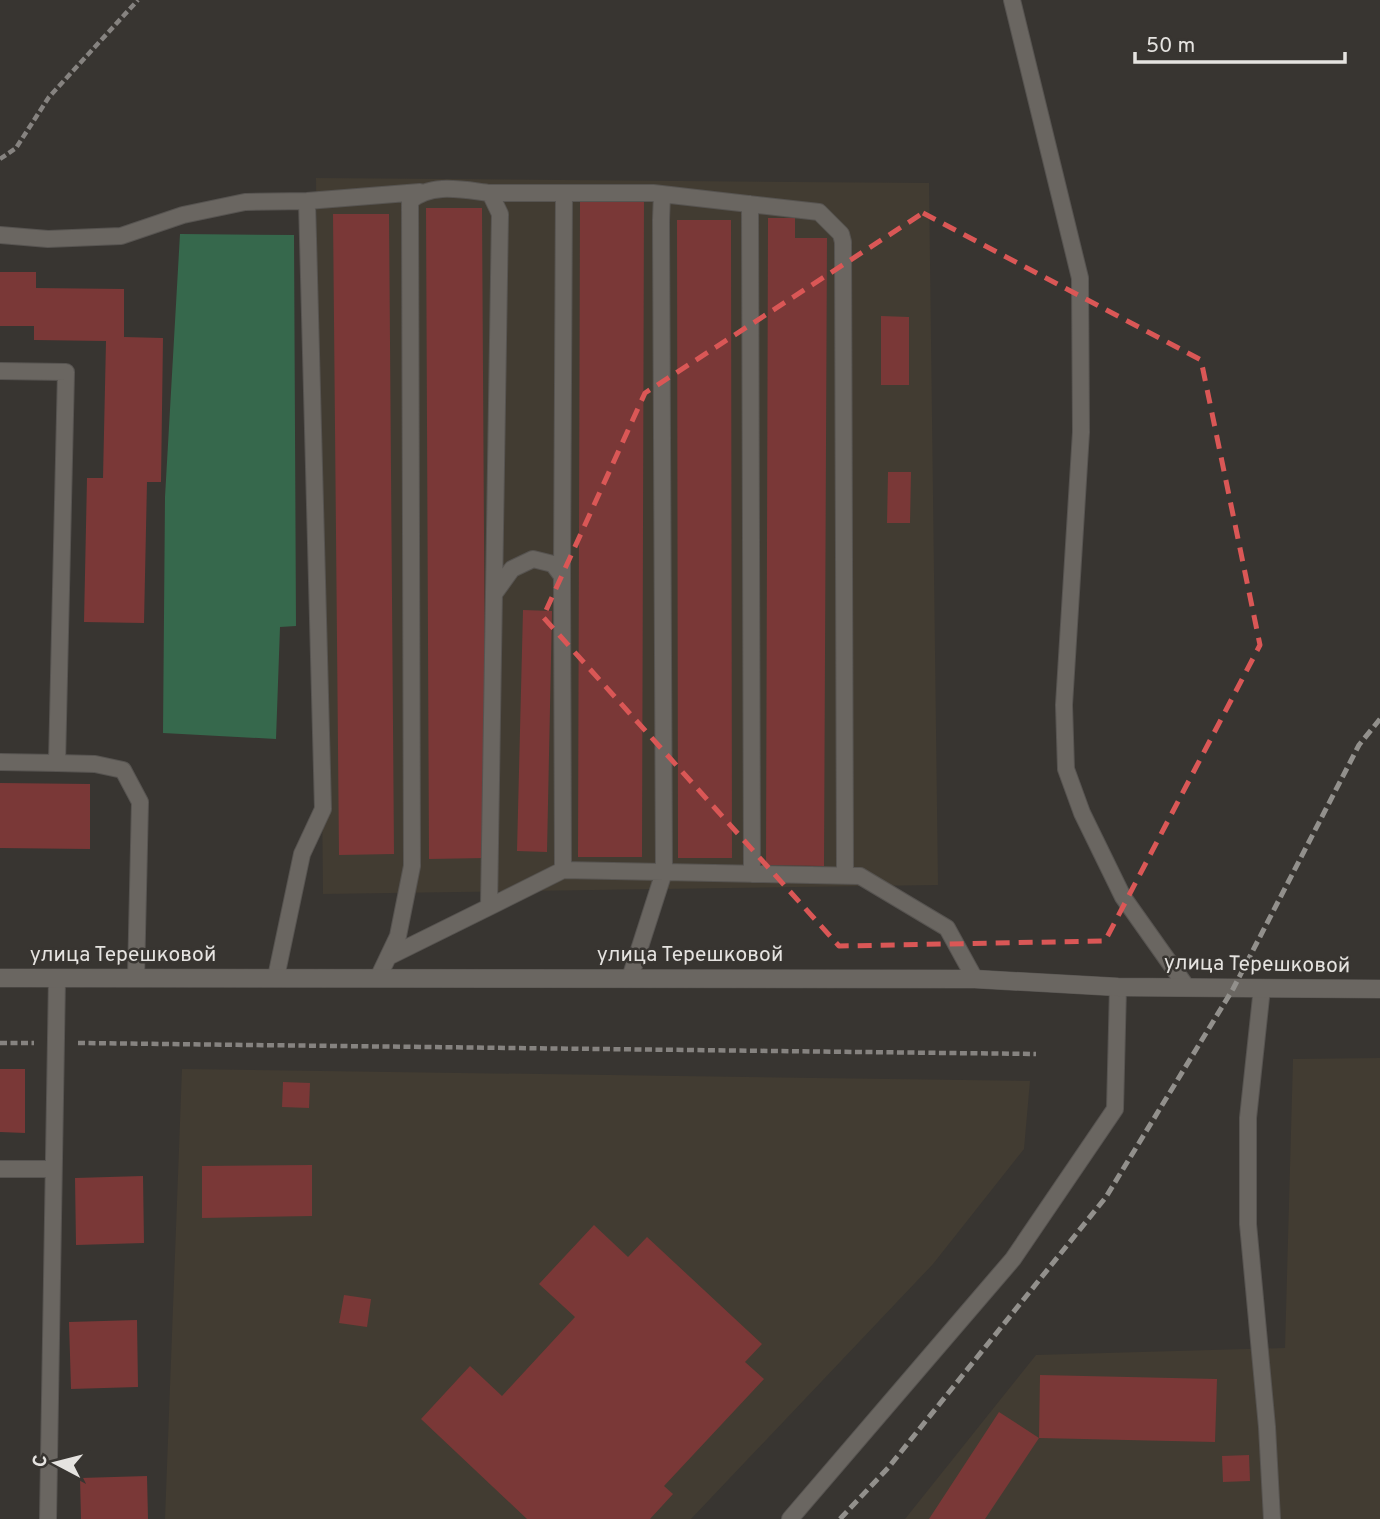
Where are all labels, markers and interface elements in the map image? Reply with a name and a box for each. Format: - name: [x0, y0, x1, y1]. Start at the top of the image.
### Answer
- scale bar: [1135, 21, 1345, 65]
- text: 50 m: [1146, 33, 1195, 60]
- street label: улица Терешковой: [30, 942, 216, 969]
- street label: улица Терешковой: [597, 942, 783, 969]
- street label: улица Терешковой: [1164, 950, 1350, 980]
- north arrow: [21, 1428, 91, 1498]
- text: С: [28, 1454, 54, 1469]

